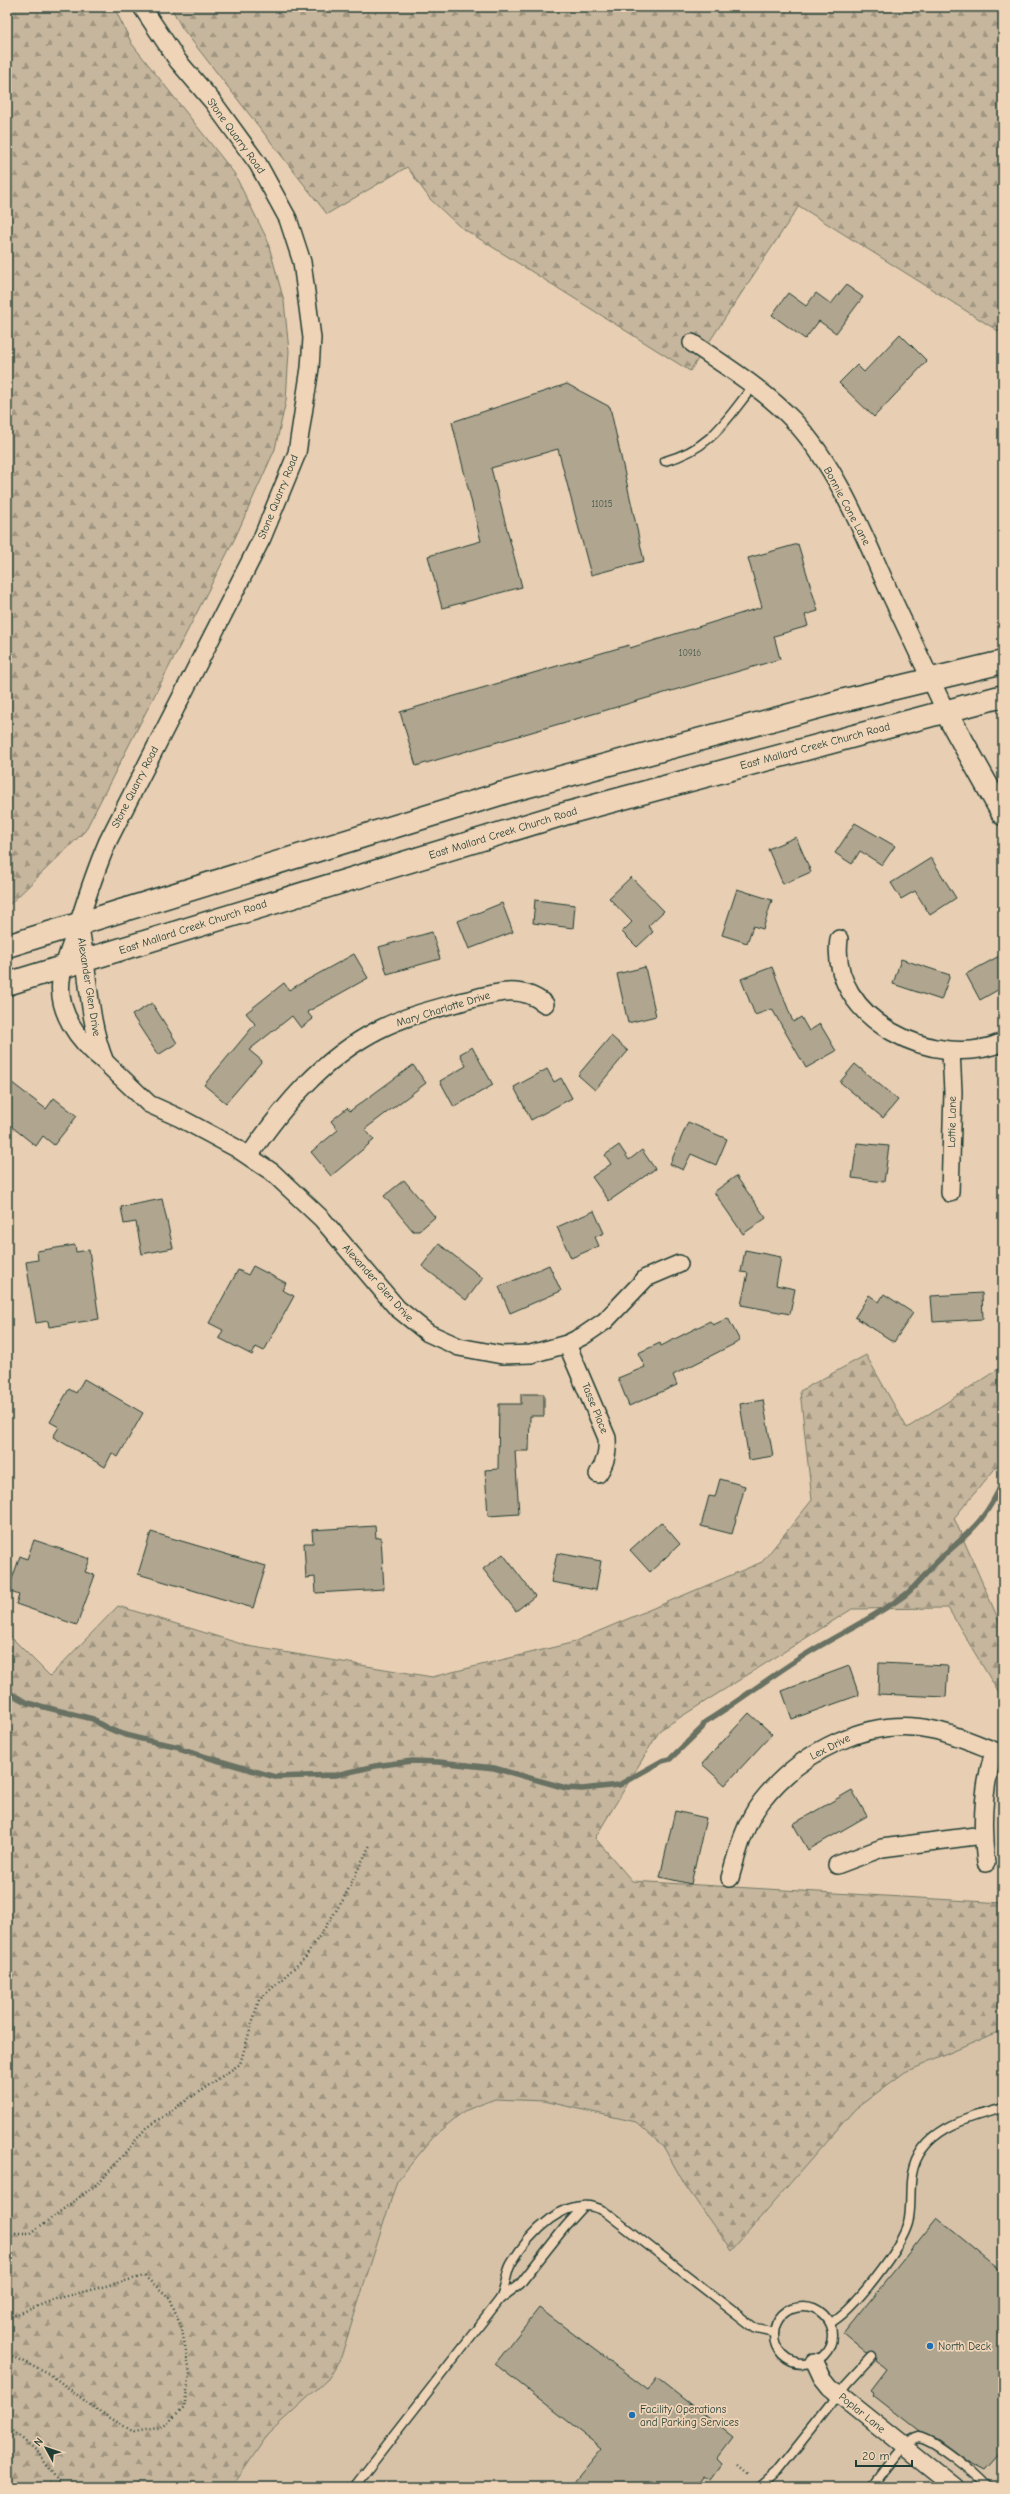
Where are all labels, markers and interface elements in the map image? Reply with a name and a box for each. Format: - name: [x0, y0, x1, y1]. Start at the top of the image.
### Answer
- street label: Stone Quarry Road: [204, 96, 268, 176]
- street label: Stone Quarry Road: [255, 453, 301, 541]
- street label: Bonnie Cone Lane: [821, 465, 873, 548]
- house number: 11015: [591, 499, 613, 509]
- house number: 10916: [679, 648, 701, 658]
- street label: East Mallard Creek Church Road: [739, 720, 891, 772]
- street label: Stone Quarry Road: [109, 744, 161, 830]
- street label: East Mallard Creek Church Road: [427, 804, 579, 862]
- street label: East Mallard Creek Church Road: [118, 897, 269, 957]
- street label: Alexander Glen Drive: [75, 937, 103, 1038]
- street label: Mary Charlotte Drive: [394, 988, 492, 1029]
- street label: Lottie Lane: [945, 1096, 959, 1148]
- street label: Alexander Glen Drive: [340, 1242, 416, 1325]
- street label: Tasse Place: [579, 1381, 611, 1436]
- street label: Lex Drive: [808, 1731, 853, 1763]
- place label: North Deck: [938, 2340, 992, 2353]
- marker: North Deck: [925, 2341, 935, 2351]
- street label: Poplar Lane: [836, 2390, 888, 2436]
- place label: Facility Operations and Parking Services: [640, 2403, 739, 2429]
- marker: Facility Operations and Parking Services: [627, 2410, 637, 2420]
- north arrow: [26, 2428, 66, 2468]
- text: N: [31, 2435, 46, 2449]
- scale bar: [856, 2442, 912, 2468]
- text: 20 m: [862, 2449, 890, 2463]

